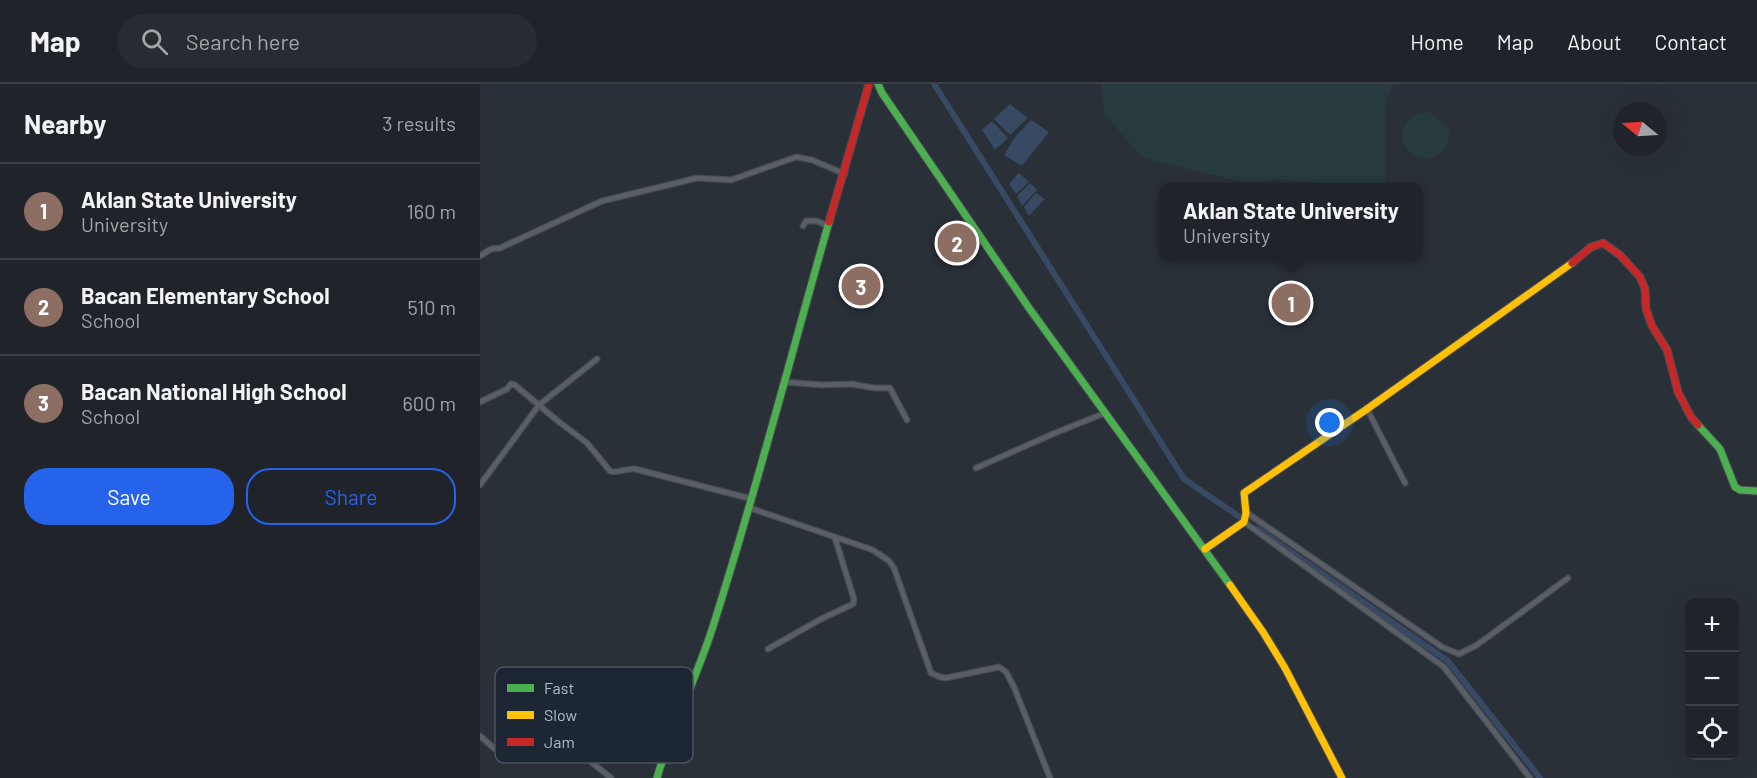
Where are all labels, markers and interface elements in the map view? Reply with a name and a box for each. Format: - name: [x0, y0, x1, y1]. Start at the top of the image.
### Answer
- search box: [117, 14, 537, 68]
- text: Map: [30, 24, 81, 58]
- icon: search: [138, 25, 171, 58]
- text: Search here: [186, 28, 300, 54]
- text: Home: [1410, 29, 1464, 54]
- text: Map: [1497, 29, 1534, 54]
- text: About: [1567, 29, 1622, 54]
- text: Contact: [1655, 29, 1727, 54]
- north arrow: [1613, 102, 1667, 156]
- text: Nearby: [24, 108, 106, 139]
- text: 3 results: [382, 111, 456, 135]
- popup: [1159, 183, 1423, 261]
- text: Aklan State University: [81, 186, 297, 212]
- text: Aklan State University: [1183, 197, 1399, 223]
- text: 1: [40, 199, 47, 223]
- text: 160 m: [407, 199, 456, 223]
- text: University: [81, 212, 168, 236]
- pin: 2: [938, 220, 976, 266]
- text: University: [1183, 223, 1270, 247]
- pin: 3: [842, 264, 880, 308]
- pin: 1: [1272, 280, 1310, 326]
- text: Bacan Elementary School: [81, 282, 330, 308]
- text: 2: [38, 295, 49, 319]
- text: 510 m: [407, 295, 456, 319]
- text: School: [81, 308, 140, 332]
- text: Bacan National High School: [81, 378, 347, 404]
- text: 3: [38, 391, 49, 415]
- text: 600 m: [403, 391, 456, 415]
- text: School: [81, 404, 140, 428]
- your location: [1315, 408, 1344, 437]
- button: Save: [24, 468, 234, 525]
- button: Share: [246, 468, 456, 525]
- map controls: [1685, 598, 1739, 760]
- button: +: [1685, 598, 1739, 652]
- button: −: [1685, 652, 1739, 706]
- legend: [495, 667, 693, 763]
- text: Fast: [544, 678, 574, 697]
- text: Slow: [544, 705, 577, 724]
- button: locate: [1685, 706, 1739, 760]
- text: Jam: [544, 732, 575, 751]

